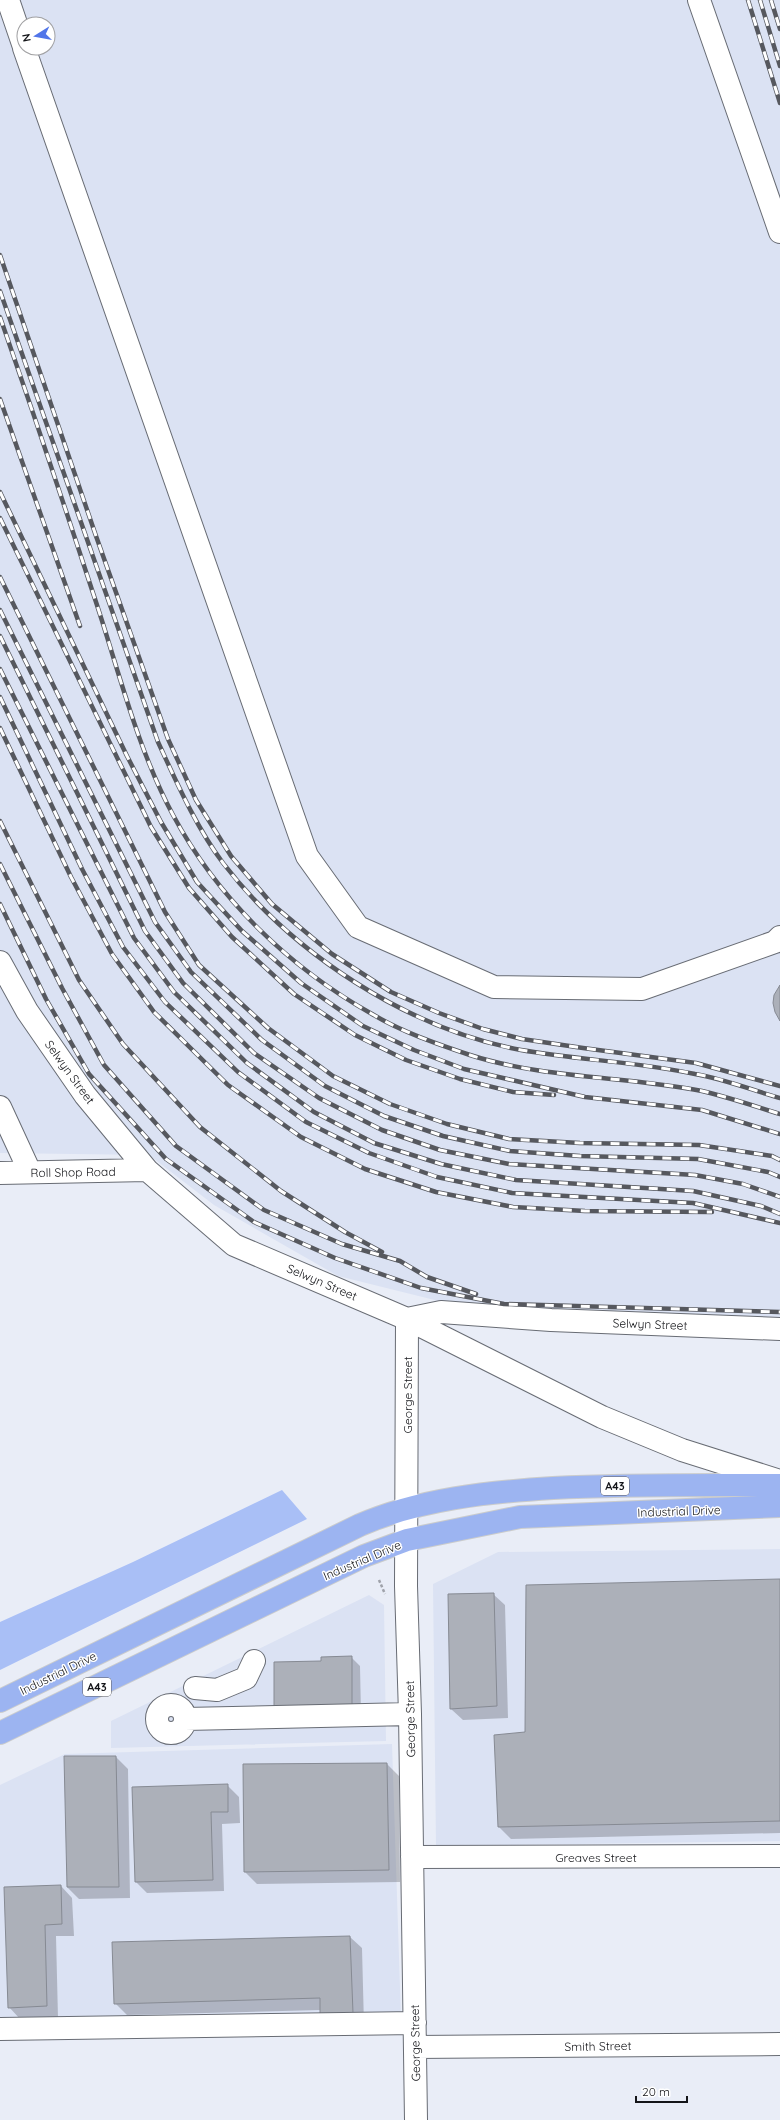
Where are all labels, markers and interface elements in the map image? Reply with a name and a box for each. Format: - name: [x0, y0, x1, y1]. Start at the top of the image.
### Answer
- north arrow: [16, 16, 56, 56]
- text: N: [19, 33, 34, 43]
- street label: Selwyn Street: [42, 1037, 98, 1107]
- street label: Roll Shop Road: [30, 1164, 116, 1180]
- street label: Selwyn Street: [285, 1260, 359, 1304]
- street label: Selwyn Street: [612, 1315, 688, 1333]
- street label: George Street: [400, 1357, 415, 1433]
- road number: A43: [601, 1477, 629, 1495]
- street label: Industrial Drive: [637, 1502, 721, 1520]
- street label: Industrial Drive: [321, 1537, 403, 1583]
- street label: Industrial Drive: [17, 1648, 99, 1698]
- road number: A43: [83, 1678, 111, 1696]
- street label: George Street: [402, 1680, 418, 1758]
- street label: Greaves Street: [555, 1850, 637, 1865]
- street label: George Street: [407, 2004, 423, 2082]
- street label: Smith Street: [564, 2038, 632, 2054]
- scale bar: [636, 2078, 687, 2104]
- text: 20 m: [642, 2084, 670, 2099]

